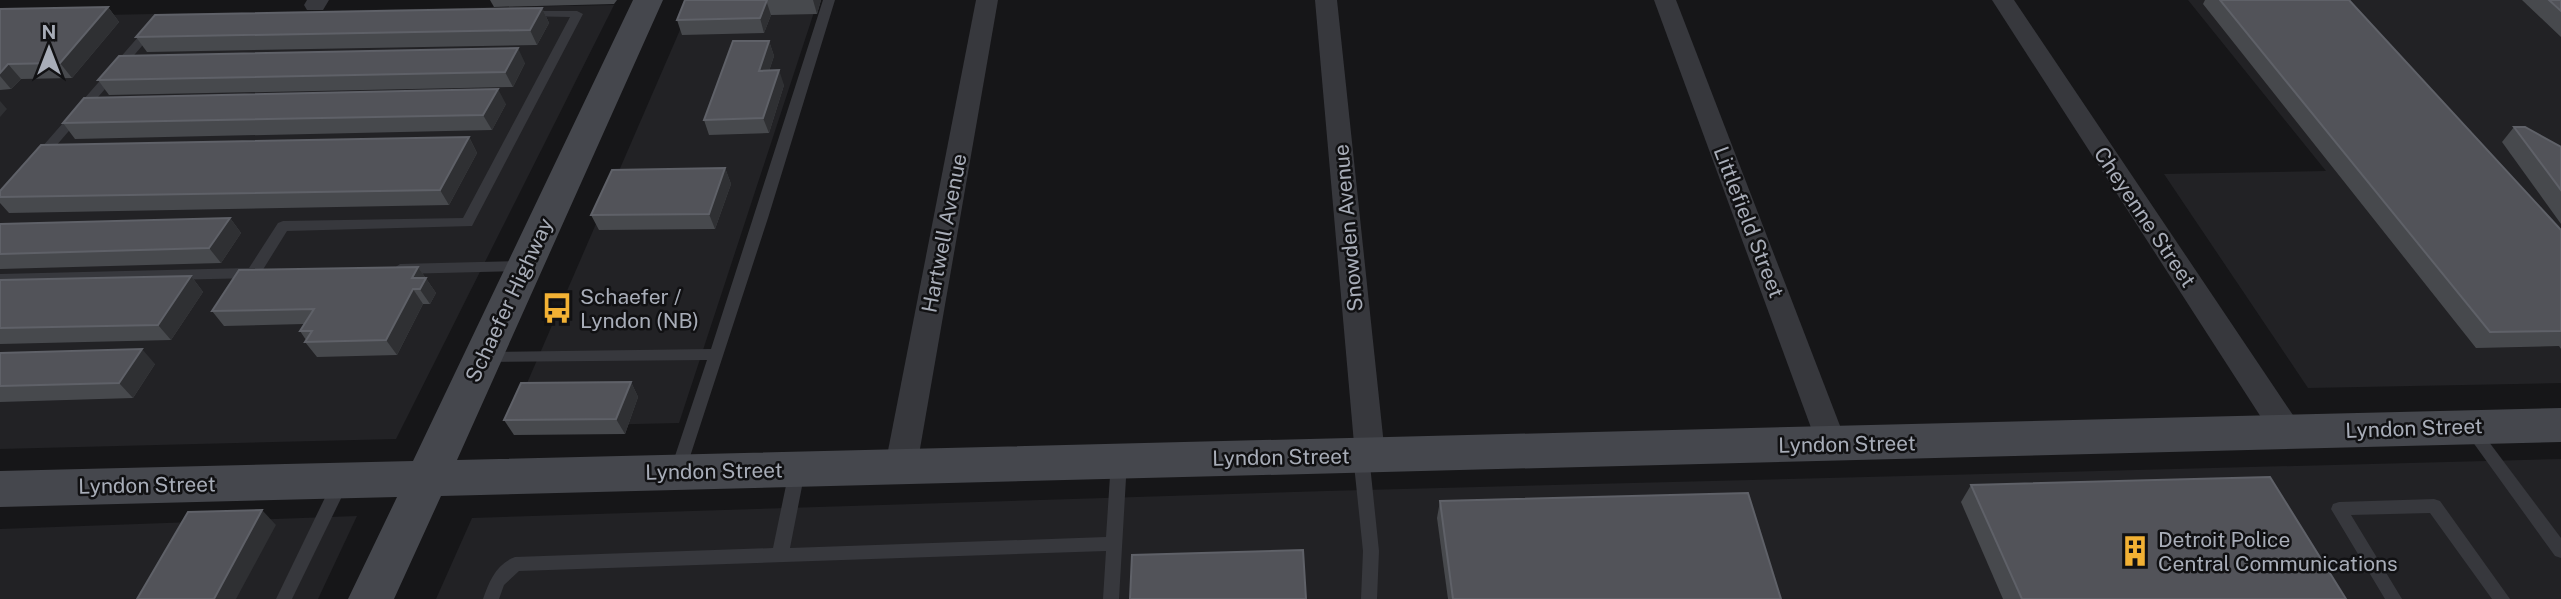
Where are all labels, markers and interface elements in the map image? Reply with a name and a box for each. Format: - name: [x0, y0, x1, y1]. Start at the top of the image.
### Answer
- north arrow: [14, 14, 84, 84]
- text: N: [42, 21, 56, 43]
- street label: Cheyenne Street: [2089, 142, 2201, 292]
- street label: Snowden Avenue: [1328, 143, 1368, 313]
- street label: Littlefield Street: [1709, 143, 1789, 301]
- street label: Hartwell Avenue: [916, 151, 972, 315]
- street label: Schaefer Highway: [460, 214, 558, 386]
- place label: Schaefer / Lyndon (NB): [580, 284, 699, 333]
- bus stop icon: Schaefer / Lyndon (NB): [540, 291, 574, 325]
- street label: Lyndon Street: [2345, 413, 2483, 443]
- street label: Lyndon Street: [1778, 430, 1916, 458]
- street label: Lyndon Street: [1212, 443, 1350, 471]
- street label: Lyndon Street: [645, 457, 783, 485]
- street label: Lyndon Street: [78, 471, 216, 499]
- place label: Detroit Police Central Communications: [2158, 527, 2398, 576]
- building icon: Detroit Police Central Communications: [2118, 534, 2152, 568]

